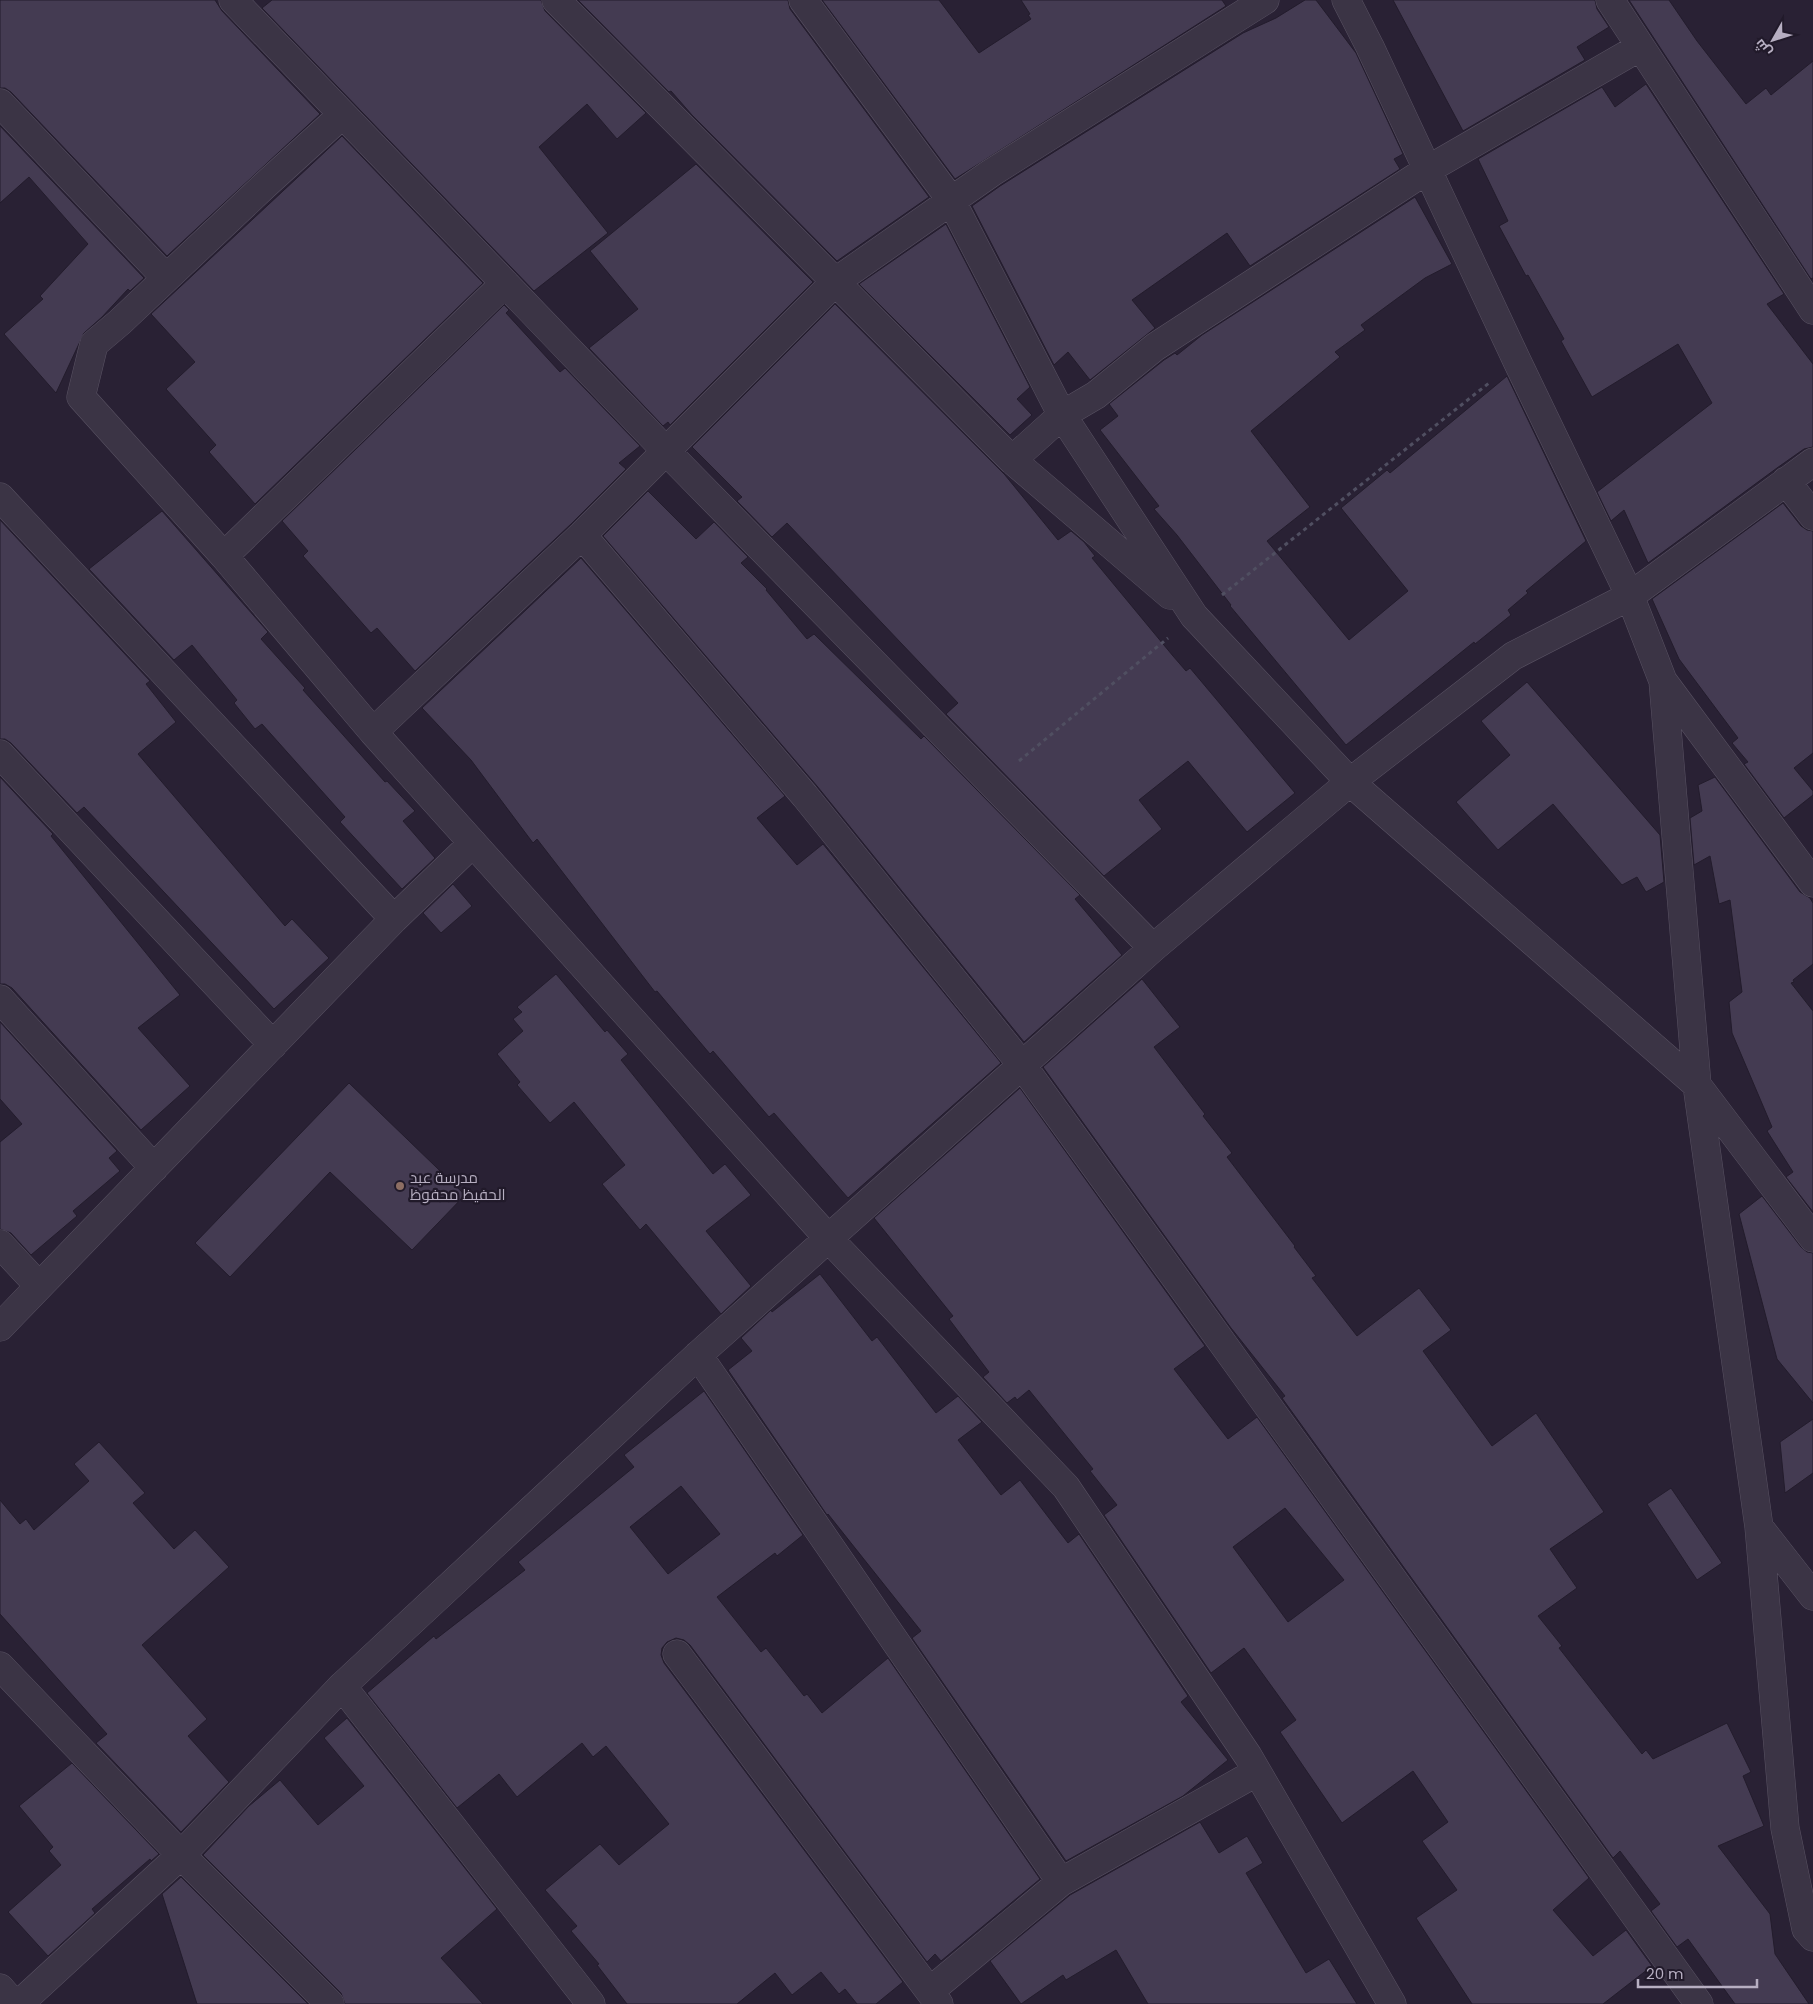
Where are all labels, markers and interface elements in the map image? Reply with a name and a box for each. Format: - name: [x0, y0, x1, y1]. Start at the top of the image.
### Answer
- north arrow: [1748, 15, 1798, 65]
- text: ش: [1749, 35, 1776, 61]
- place label: مدرسة عبد الحفيظ محفوظ: [410, 1167, 506, 1205]
- marker: مدرسة عبد الحفيظ محفوظ: [394, 1180, 406, 1192]
- scale bar: [1638, 1956, 1757, 1988]
- text: 20 m: [1646, 1963, 1684, 1984]

